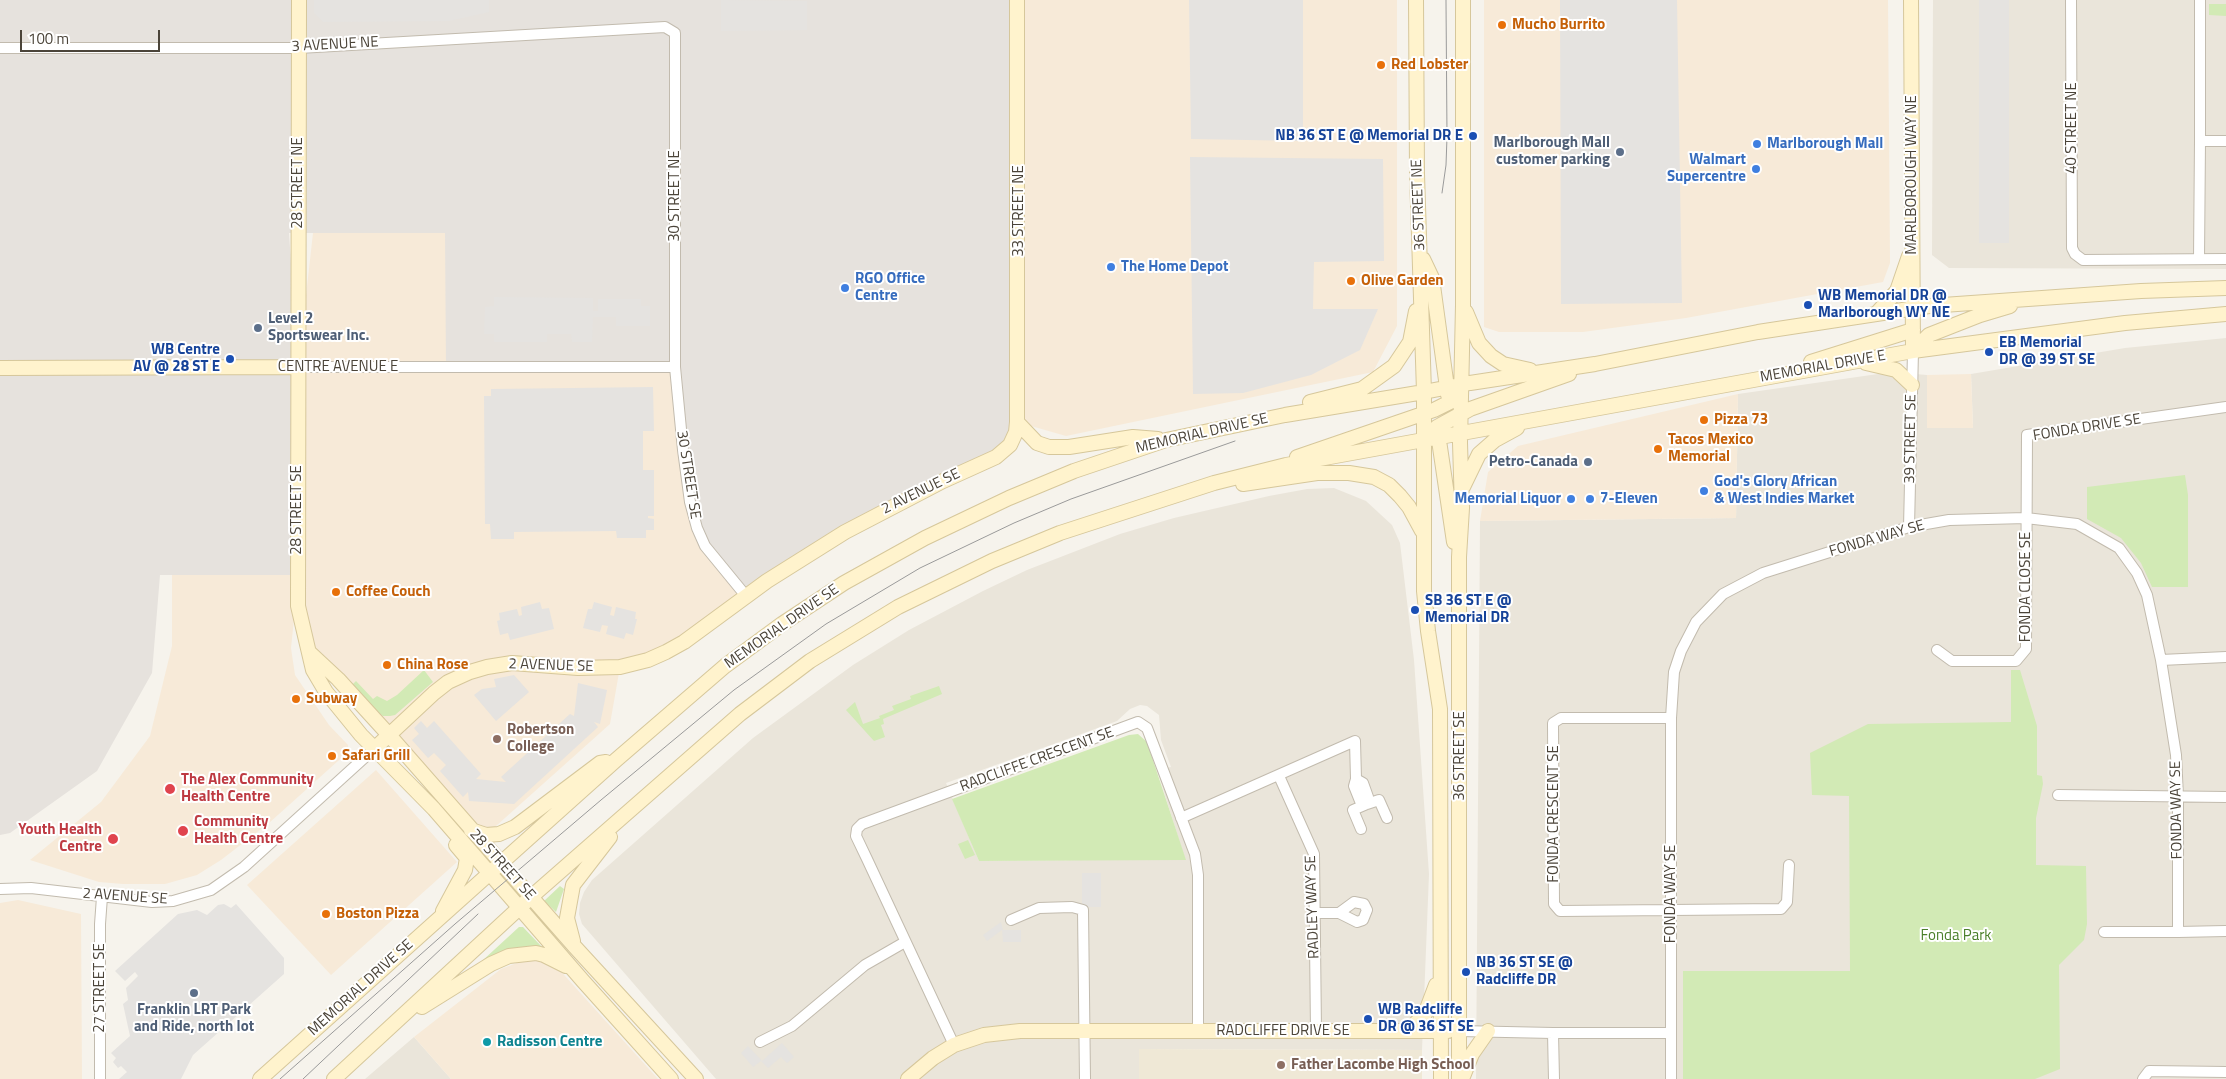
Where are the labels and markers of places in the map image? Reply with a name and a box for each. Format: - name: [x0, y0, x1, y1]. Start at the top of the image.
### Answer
- place label: Mucho Burrito: [1512, 16, 1605, 34]
- marker: Mucho Burrito: [1496, 19, 1508, 31]
- place label: Red Lobster: [1391, 56, 1468, 74]
- marker: Red Lobster: [1375, 59, 1387, 71]
- place label: NB 36 ST E @ Memorial DR E: [1275, 127, 1463, 145]
- marker: NB 36 ST E @ Memorial DR E: [1467, 130, 1479, 142]
- place label: Marlborough Mall customer parking: [1494, 134, 1610, 169]
- place label: Marlborough Mall: [1767, 135, 1883, 153]
- marker: Marlborough Mall: [1751, 138, 1763, 150]
- marker: Marlborough Mall customer parking: [1614, 146, 1626, 158]
- place label: Walmart Supercentre: [1667, 151, 1746, 186]
- marker: Walmart Supercentre: [1750, 163, 1762, 175]
- place label: The Home Depot: [1121, 258, 1229, 276]
- marker: The Home Depot: [1105, 261, 1117, 273]
- place label: RGO Office Centre: [855, 270, 925, 305]
- place label: Olive Garden: [1361, 272, 1444, 290]
- marker: Olive Garden: [1345, 275, 1357, 287]
- marker: RGO Office Centre: [839, 282, 851, 294]
- place label: WB Memorial DR @ Marlborough WY NE: [1818, 287, 1950, 322]
- marker: WB Memorial DR @ Marlborough WY NE: [1802, 299, 1814, 311]
- place label: Level 2 Sportswear Inc.: [268, 310, 369, 345]
- marker: Level 2 Sportswear Inc.: [252, 322, 264, 334]
- place label: EB Memorial DR @ 39 ST SE: [1999, 334, 2095, 369]
- place label: WB Centre AV @ 28 ST E: [133, 341, 220, 376]
- marker: EB Memorial DR @ 39 ST SE: [1983, 346, 1995, 358]
- marker: WB Centre AV @ 28 ST E: [224, 353, 236, 365]
- place label: Pizza 73: [1714, 411, 1768, 429]
- marker: Pizza 73: [1698, 414, 1710, 426]
- place label: Tacos Mexico Memorial: [1668, 431, 1753, 466]
- marker: Tacos Mexico Memorial: [1652, 443, 1664, 455]
- place label: Petro-Canada: [1489, 453, 1578, 471]
- marker: Petro-Canada: [1582, 456, 1594, 468]
- place label: God's Glory African & West Indies Market: [1714, 473, 1855, 508]
- marker: God's Glory African & West Indies Market: [1698, 485, 1710, 497]
- place label: Memorial Liquor: [1455, 490, 1561, 508]
- place label: 7-Eleven: [1600, 490, 1658, 508]
- marker: Memorial Liquor: [1565, 493, 1577, 505]
- marker: 7-Eleven: [1584, 493, 1596, 505]
- place label: Coffee Couch: [346, 583, 431, 601]
- marker: Coffee Couch: [330, 586, 342, 598]
- place label: SB 36 ST E @ Memorial DR: [1425, 592, 1511, 627]
- marker: SB 36 ST E @ Memorial DR: [1409, 604, 1421, 616]
- place label: China Rose: [397, 656, 468, 674]
- marker: China Rose: [381, 659, 393, 671]
- place label: Subway: [306, 690, 357, 708]
- marker: Subway: [290, 693, 302, 705]
- place label: Robertson College: [507, 721, 574, 756]
- marker: Robertson College: [491, 733, 503, 745]
- place label: Safari Grill: [342, 747, 410, 765]
- marker: Safari Grill: [326, 750, 338, 762]
- place label: The Alex Community Health Centre: [181, 771, 314, 806]
- marker: The Alex Community Health Centre: [163, 782, 177, 796]
- place label: Community Health Centre: [194, 813, 283, 848]
- place label: Youth Health Centre: [18, 821, 102, 856]
- marker: Community Health Centre: [176, 824, 190, 838]
- marker: Youth Health Centre: [106, 832, 120, 846]
- place label: Boston Pizza: [336, 905, 419, 923]
- marker: Boston Pizza: [320, 908, 332, 920]
- place label: NB 36 ST SE @ Radcliffe DR: [1476, 954, 1573, 989]
- marker: NB 36 ST SE @ Radcliffe DR: [1460, 966, 1472, 978]
- marker: Franklin LRT Park and Ride, north lot: [188, 987, 200, 999]
- place label: Franklin LRT Park and Ride, north lot: [134, 1001, 254, 1036]
- place label: WB Radcliffe DR @ 36 ST SE: [1378, 1001, 1474, 1036]
- marker: WB Radcliffe DR @ 36 ST SE: [1362, 1013, 1374, 1025]
- place label: Radisson Centre: [497, 1033, 602, 1051]
- marker: Radisson Centre: [481, 1036, 493, 1048]
- place label: Father Lacombe High School: [1291, 1056, 1474, 1074]
- marker: Father Lacombe High School: [1275, 1059, 1287, 1071]

